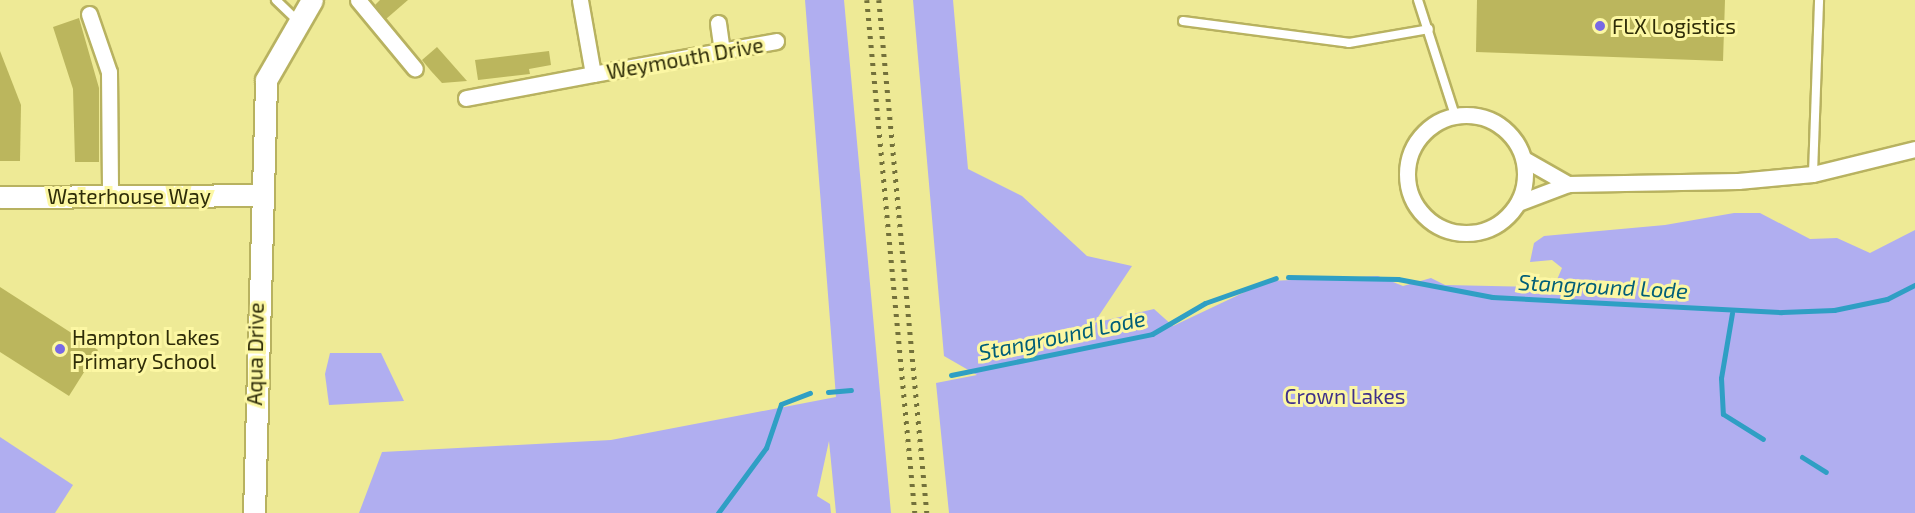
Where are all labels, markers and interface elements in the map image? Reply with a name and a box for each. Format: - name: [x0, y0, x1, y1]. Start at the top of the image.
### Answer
- place label: FLX Logistics: [1612, 13, 1736, 39]
- marker: FLX Logistics: [1593, 19, 1607, 33]
- street label: Weymouth Drive: [605, 32, 765, 84]
- street label: Waterhouse Way: [47, 183, 211, 209]
- water label: Stanground Lode: [1517, 268, 1689, 304]
- street label: Aqua Drive: [242, 302, 268, 406]
- water label: Stanground Lode: [976, 304, 1148, 366]
- place label: Hampton Lakes Primary School: [72, 324, 220, 374]
- marker: Hampton Lakes Primary School: [53, 342, 67, 356]
- park label: Crown Lakes: [1285, 383, 1405, 409]

